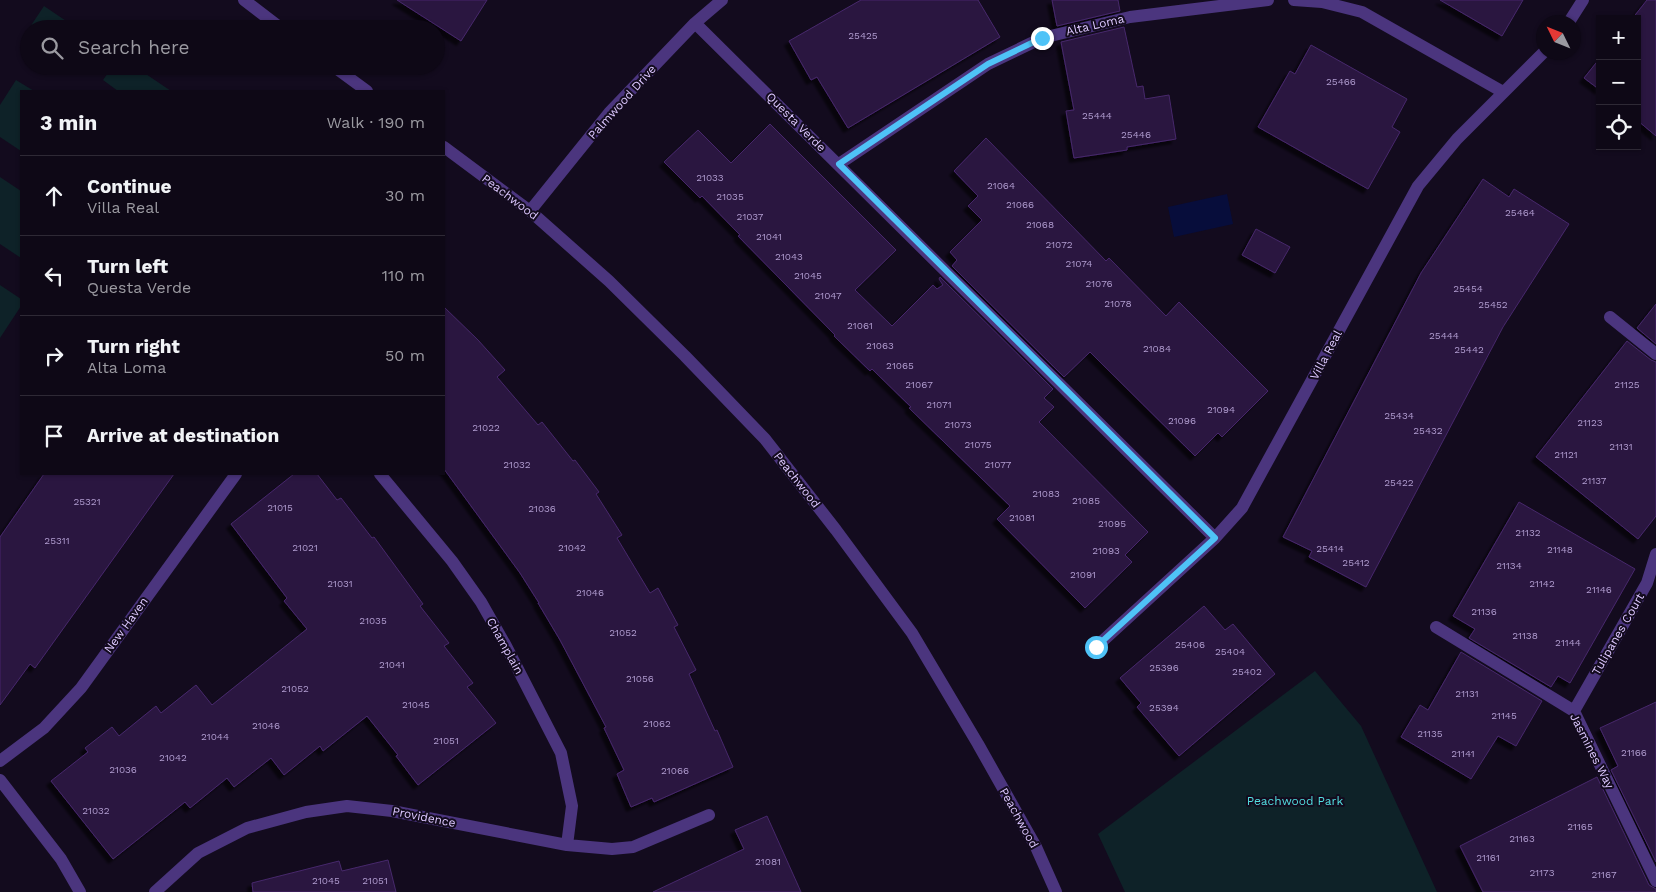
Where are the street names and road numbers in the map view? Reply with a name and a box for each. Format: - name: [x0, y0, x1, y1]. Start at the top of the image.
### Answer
- street label: Alta Loma: [1064, 11, 1126, 39]
- street label: Palmwood Drive: [585, 62, 659, 142]
- street label: Questa Verde: [763, 89, 829, 155]
- street label: Peachwood: [479, 171, 541, 223]
- street label: Villa Real: [1307, 328, 1345, 382]
- street label: Peachwood: [771, 449, 823, 511]
- street label: Tulipanes Court: [1589, 591, 1647, 677]
- street label: New Haven: [101, 594, 151, 656]
- street label: Champlain: [484, 615, 526, 677]
- street label: Jasmines Way: [1567, 711, 1617, 792]
- street label: Peachwood: [997, 785, 1041, 851]
- street label: Providence: [391, 804, 457, 830]

